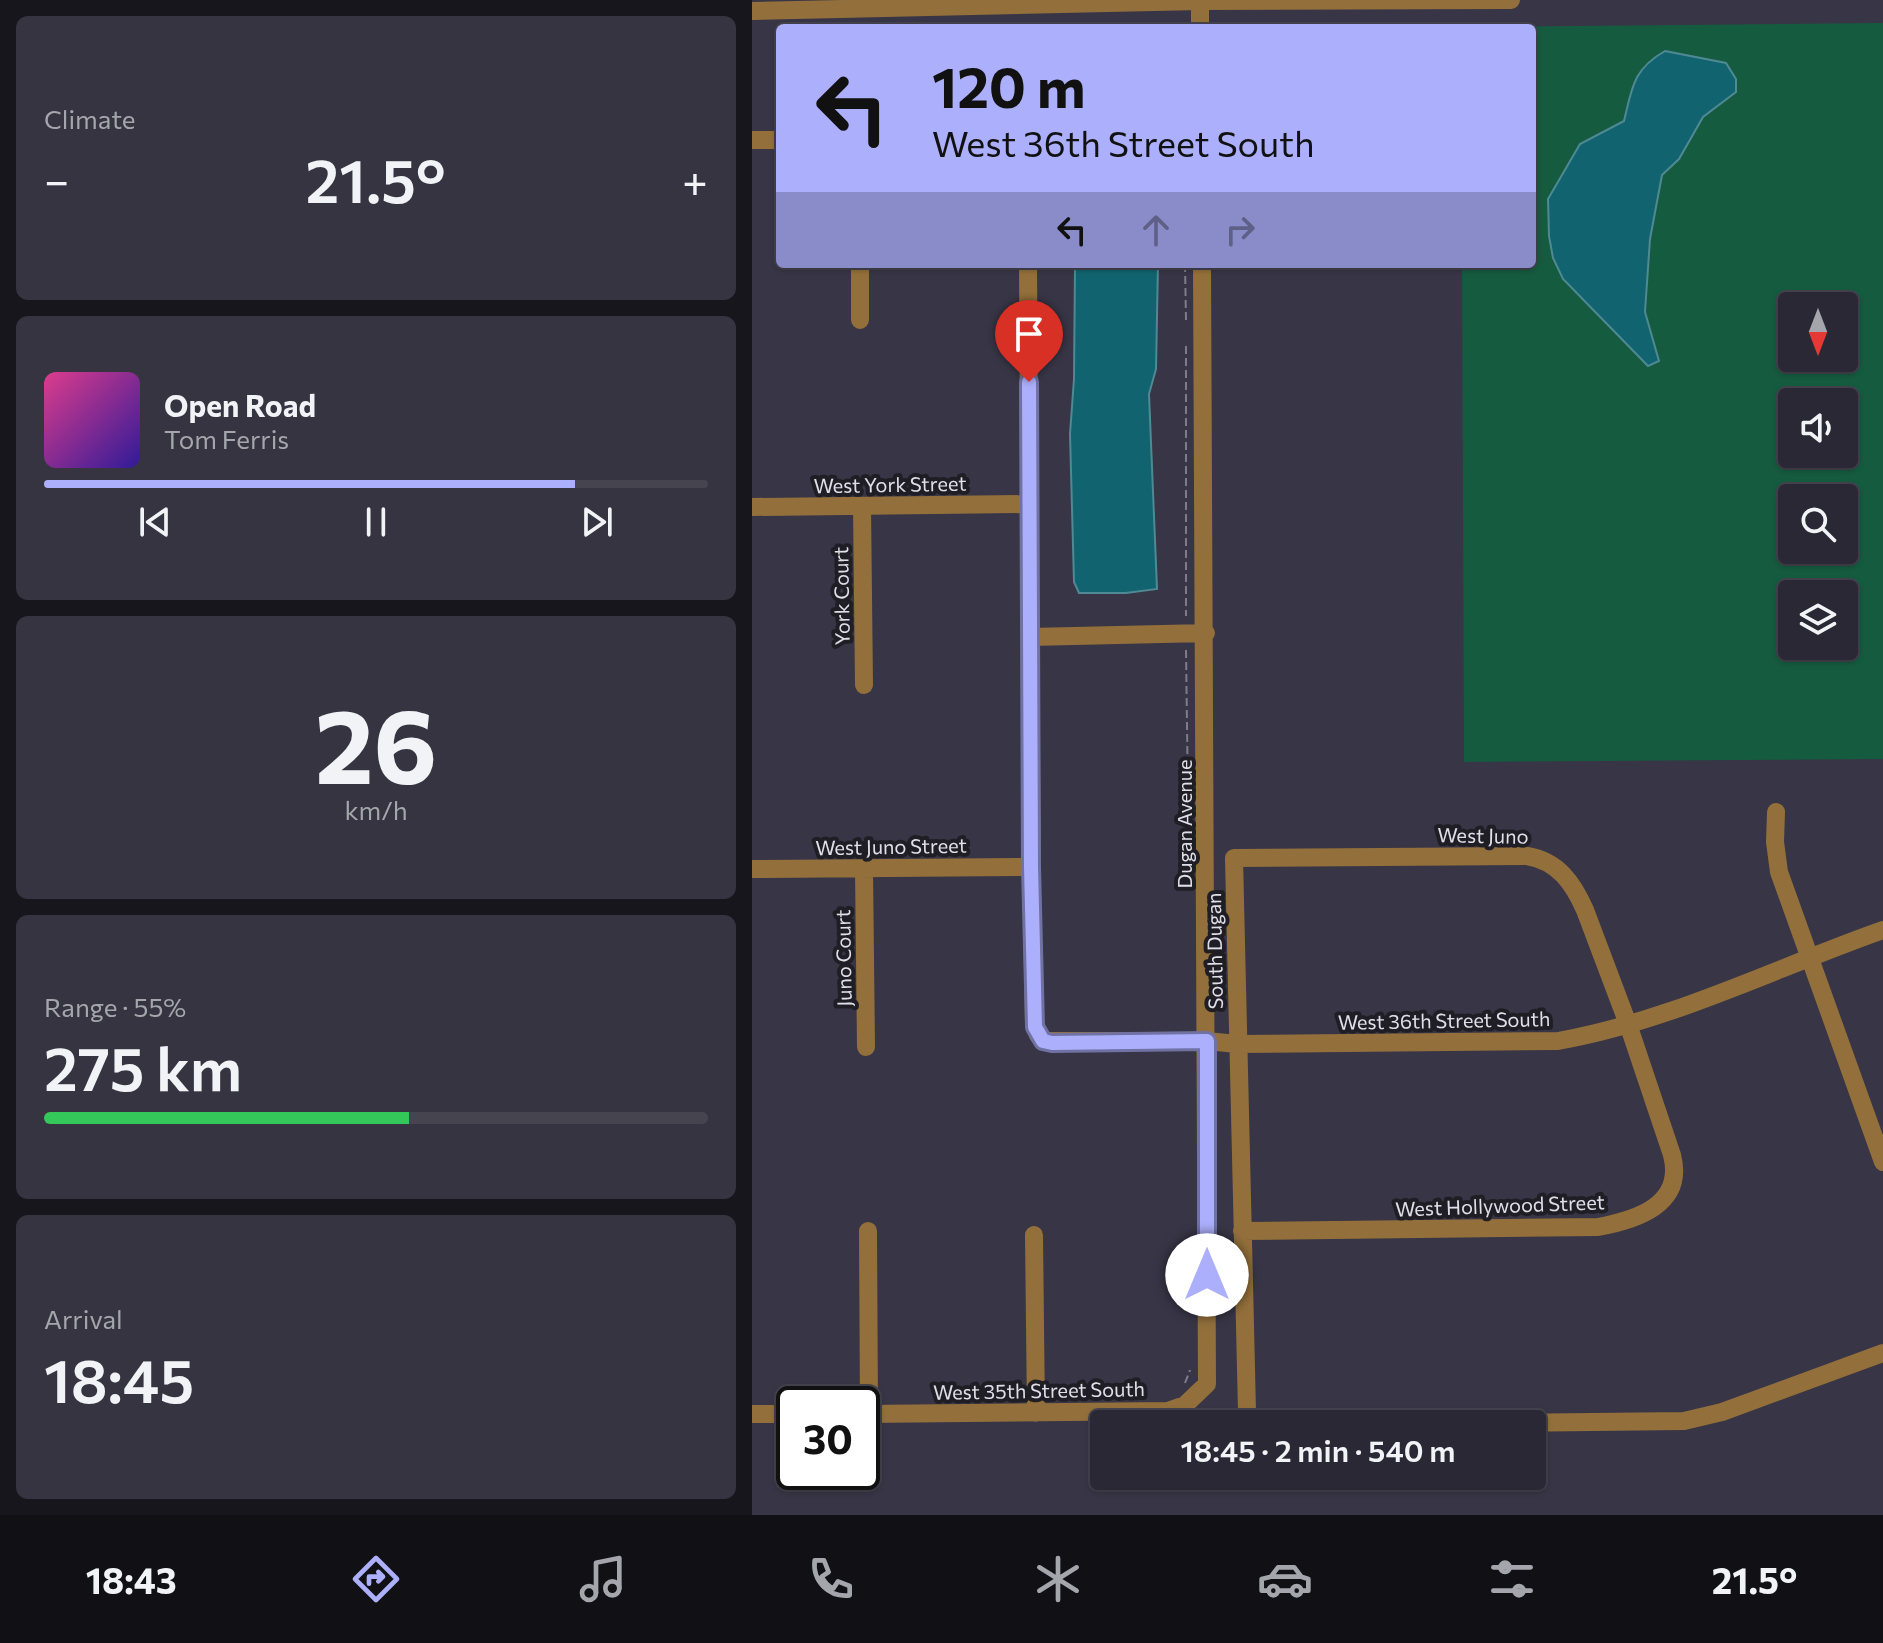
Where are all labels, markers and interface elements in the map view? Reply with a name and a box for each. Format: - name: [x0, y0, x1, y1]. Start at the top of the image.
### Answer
- text: 120 m: [932, 51, 1086, 120]
- icon: left: [800, 56, 904, 160]
- text: Climate: [44, 103, 136, 134]
- text: West 36th Street South: [932, 120, 1315, 164]
- text: 21.5°: [305, 142, 446, 215]
- text: −: [44, 152, 69, 206]
- text: +: [682, 152, 708, 206]
- icon: left: [1050, 208, 1094, 252]
- icon: ahead: [1134, 208, 1178, 252]
- icon: right: [1218, 208, 1262, 252]
- north arrow: [1778, 292, 1858, 372]
- map controls: [1778, 292, 1858, 660]
- pin: [995, 300, 1063, 382]
- icon: arrive: [1007, 312, 1051, 356]
- text: Open Road: [164, 386, 316, 423]
- button: sound: [1778, 388, 1858, 468]
- text: Tom Ferris: [164, 423, 289, 454]
- street label: West York Street: [813, 471, 967, 497]
- button: search: [1778, 484, 1858, 564]
- icon: previous: [133, 500, 177, 544]
- icon: pause: [354, 500, 398, 544]
- icon: next: [575, 500, 619, 544]
- street label: York Court: [828, 546, 854, 646]
- button: layers: [1778, 580, 1858, 660]
- text: 26: [315, 678, 437, 805]
- street label: Dugan Avenue: [1172, 759, 1196, 889]
- text: km/h: [344, 794, 408, 825]
- street label: West Juno: [1437, 822, 1529, 848]
- street label: West Juno Street: [815, 833, 967, 859]
- street label: South Dugan: [1201, 892, 1227, 1010]
- street label: Juno Court: [830, 909, 856, 1007]
- text: Range · 55%: [44, 991, 186, 1022]
- street label: West 36th Street South: [1338, 1006, 1550, 1034]
- text: 275 km: [44, 1030, 242, 1103]
- street label: West Hollywood Street: [1395, 1189, 1605, 1221]
- position arrow: [1165, 1233, 1249, 1317]
- text: Arrival: [44, 1303, 123, 1334]
- text: 18:45: [44, 1342, 194, 1415]
- street label: West 35th Street South: [933, 1376, 1145, 1404]
- speed limit sign: 30: [776, 1386, 880, 1490]
- text: 18:45 · 2 min · 540 m: [1181, 1431, 1455, 1468]
- icon: directions: [348, 1551, 404, 1607]
- icon: music: [575, 1551, 631, 1607]
- icon: phone: [803, 1551, 859, 1607]
- icon: climate: [1030, 1551, 1086, 1607]
- icon: car: [1257, 1551, 1313, 1607]
- icon: filters: [1484, 1551, 1540, 1607]
- text: 18:43: [86, 1557, 177, 1601]
- text: 21.5°: [1712, 1557, 1797, 1601]

